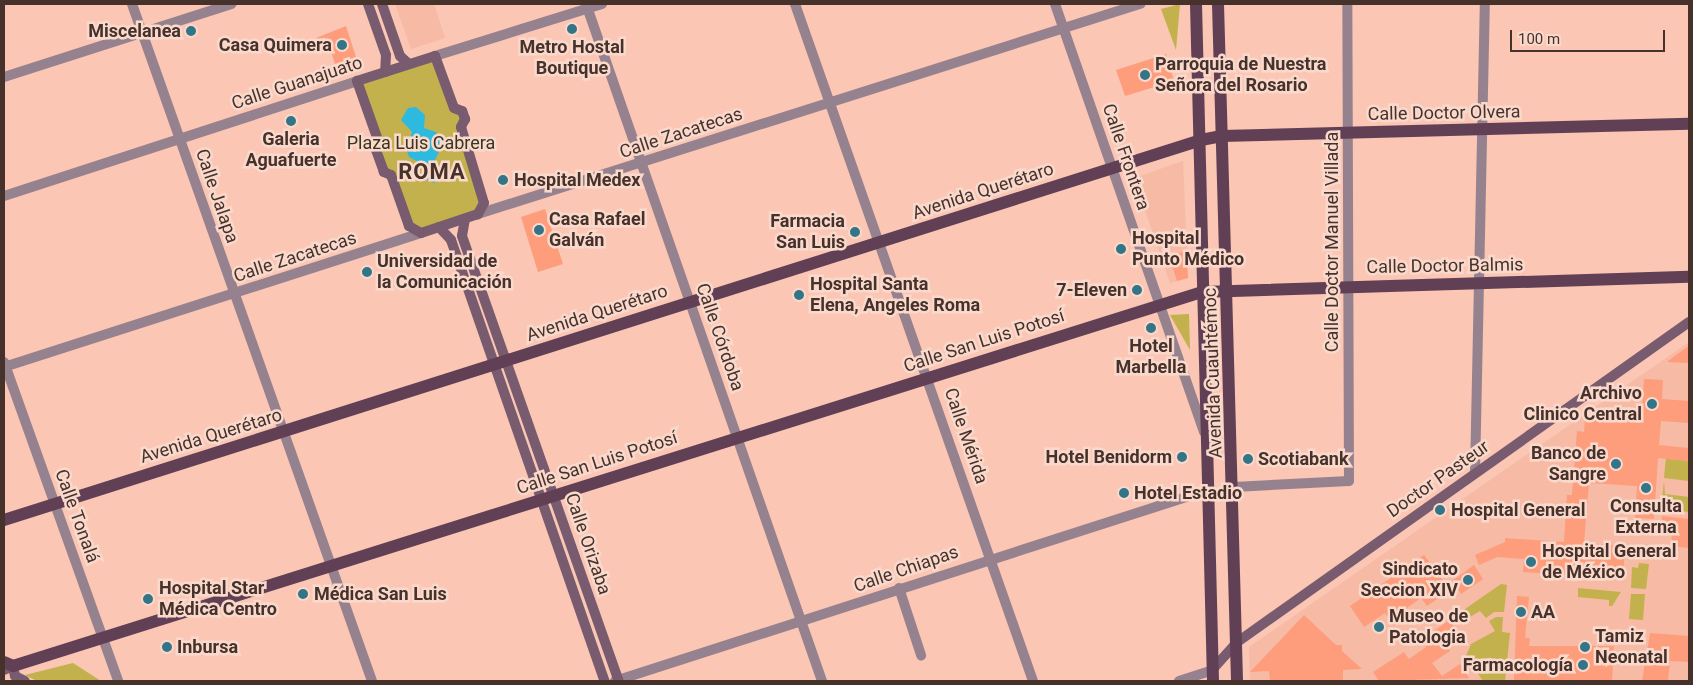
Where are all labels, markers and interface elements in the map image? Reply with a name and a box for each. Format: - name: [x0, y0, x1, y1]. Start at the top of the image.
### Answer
- place label: Miscelanea: [88, 20, 181, 42]
- scale bar: [1513, 20, 1668, 52]
- marker: Metro Hostal Boutique: [566, 23, 578, 35]
- marker: Miscelanea: [185, 25, 197, 37]
- text: 100 m: [1518, 30, 1560, 48]
- place label: Casa Quimera: [219, 34, 332, 56]
- place label: Metro Hostal Boutique: [519, 37, 625, 80]
- marker: Casa Quimera: [336, 39, 348, 51]
- street label: Calle Guanajuato: [229, 52, 365, 114]
- place label: Parroquia de Nuestra Señora del Rosario: [1155, 54, 1326, 96]
- marker: Parroquia de Nuestra Señora del Rosario: [1139, 69, 1151, 81]
- street label: Calle Frontera: [1098, 101, 1154, 213]
- street label: Calle Doctor Olvera: [1367, 101, 1521, 125]
- street label: Calle Zacatecas: [617, 103, 745, 163]
- marker: Galeria Aguafuerte: [285, 115, 297, 127]
- place label: Galeria Aguafuerte: [245, 129, 337, 172]
- park label: Plaza Luis Cabrera: [347, 132, 495, 154]
- street label: Calle Doctor Manuel Villada: [1321, 132, 1343, 352]
- street label: Calle Jalapa: [191, 146, 243, 246]
- street label: Avenida Querétaro: [910, 158, 1056, 224]
- district label: ROMA: [398, 159, 466, 185]
- place label: Hospital Medex: [514, 169, 640, 191]
- marker: Hospital Medex: [496, 173, 510, 187]
- place label: Casa Rafael Galván: [549, 209, 645, 252]
- place label: Farmacia San Luis: [770, 211, 845, 253]
- marker: Casa Rafael Galván: [533, 224, 545, 236]
- marker: Farmacia San Luis: [849, 226, 861, 238]
- street label: Calle Zacatecas: [231, 227, 359, 287]
- place label: Hospital Punto Médico: [1132, 228, 1244, 270]
- marker: Hospital Punto Médico: [1114, 242, 1128, 256]
- place label: Universidad de la Comunicación: [377, 251, 512, 294]
- street label: Calle Doctor Balmis: [1366, 254, 1524, 278]
- marker: Universidad de la Comunicación: [361, 266, 373, 278]
- place label: Hospital Santa Elena, Angeles Roma: [810, 274, 980, 316]
- place label: 7-Eleven: [1056, 279, 1127, 301]
- street label: Avenida Querétaro: [524, 280, 670, 346]
- street label: Calle Córdoba: [691, 280, 749, 394]
- marker: 7-Eleven: [1131, 284, 1143, 296]
- marker: Hospital Santa Elena, Angeles Roma: [792, 288, 806, 302]
- street label: Avenida Cuauhtémoc: [1199, 288, 1227, 458]
- street label: Calle San Luis Potosí: [901, 305, 1067, 377]
- marker: Hotel Marbella: [1145, 322, 1157, 334]
- place label: Hotel Marbella: [1116, 336, 1186, 378]
- place label: Archivo Clinico Central: [1523, 383, 1642, 426]
- street label: Calle Mérida: [940, 385, 992, 487]
- marker: Archivo Clinico Central: [1646, 398, 1658, 410]
- street label: Avenida Querétaro: [137, 404, 285, 468]
- street label: Calle San Luis Potosí: [514, 427, 680, 499]
- street label: Doctor Pasteur: [1383, 436, 1493, 522]
- place label: Banco de Sangre: [1531, 443, 1606, 486]
- place label: Hotel Benidorm: [1046, 446, 1172, 468]
- place label: Scotiabank: [1258, 448, 1349, 470]
- marker: Hotel Benidorm: [1176, 451, 1188, 463]
- marker: Scotiabank: [1242, 453, 1254, 465]
- marker: Banco de Sangre: [1610, 458, 1622, 470]
- street label: Calle Tonalá: [50, 466, 104, 566]
- place label: Hotel Estadio: [1134, 482, 1242, 504]
- marker: Consulta Externa: [1640, 482, 1652, 494]
- marker: Hotel Estadio: [1118, 487, 1130, 499]
- street label: Calle Orizaba: [561, 490, 615, 598]
- place label: Consulta Externa: [1610, 496, 1682, 538]
- place label: Hospital General: [1451, 499, 1585, 521]
- marker: Hospital General: [1433, 503, 1447, 517]
- street label: Calle Chiapas: [851, 541, 961, 597]
- place label: Hospital General de México: [1542, 541, 1676, 584]
- marker: Hospital General de México: [1524, 555, 1538, 569]
- place label: Sindicato Seccion XIV: [1361, 559, 1458, 602]
- marker: Sindicato Seccion XIV: [1462, 574, 1474, 586]
- place label: Hospital Star Médica Centro: [159, 578, 277, 620]
- place label: Médica San Luis: [314, 583, 447, 605]
- marker: Médica San Luis: [296, 587, 310, 601]
- marker: Hospital Star Médica Centro: [141, 592, 155, 606]
- place label: AA: [1531, 601, 1555, 623]
- place label: Museo de Patologia: [1389, 606, 1468, 649]
- marker: AA: [1515, 606, 1527, 618]
- marker: Museo de Patologia: [1373, 621, 1385, 633]
- place label: Tamiz Neonatal: [1595, 626, 1668, 669]
- place label: Inbursa: [177, 636, 238, 658]
- marker: Inbursa: [161, 641, 173, 653]
- marker: Tamiz Neonatal: [1579, 641, 1591, 653]
- place label: Farmacología: [1463, 654, 1573, 676]
- marker: Farmacología: [1577, 659, 1589, 671]

